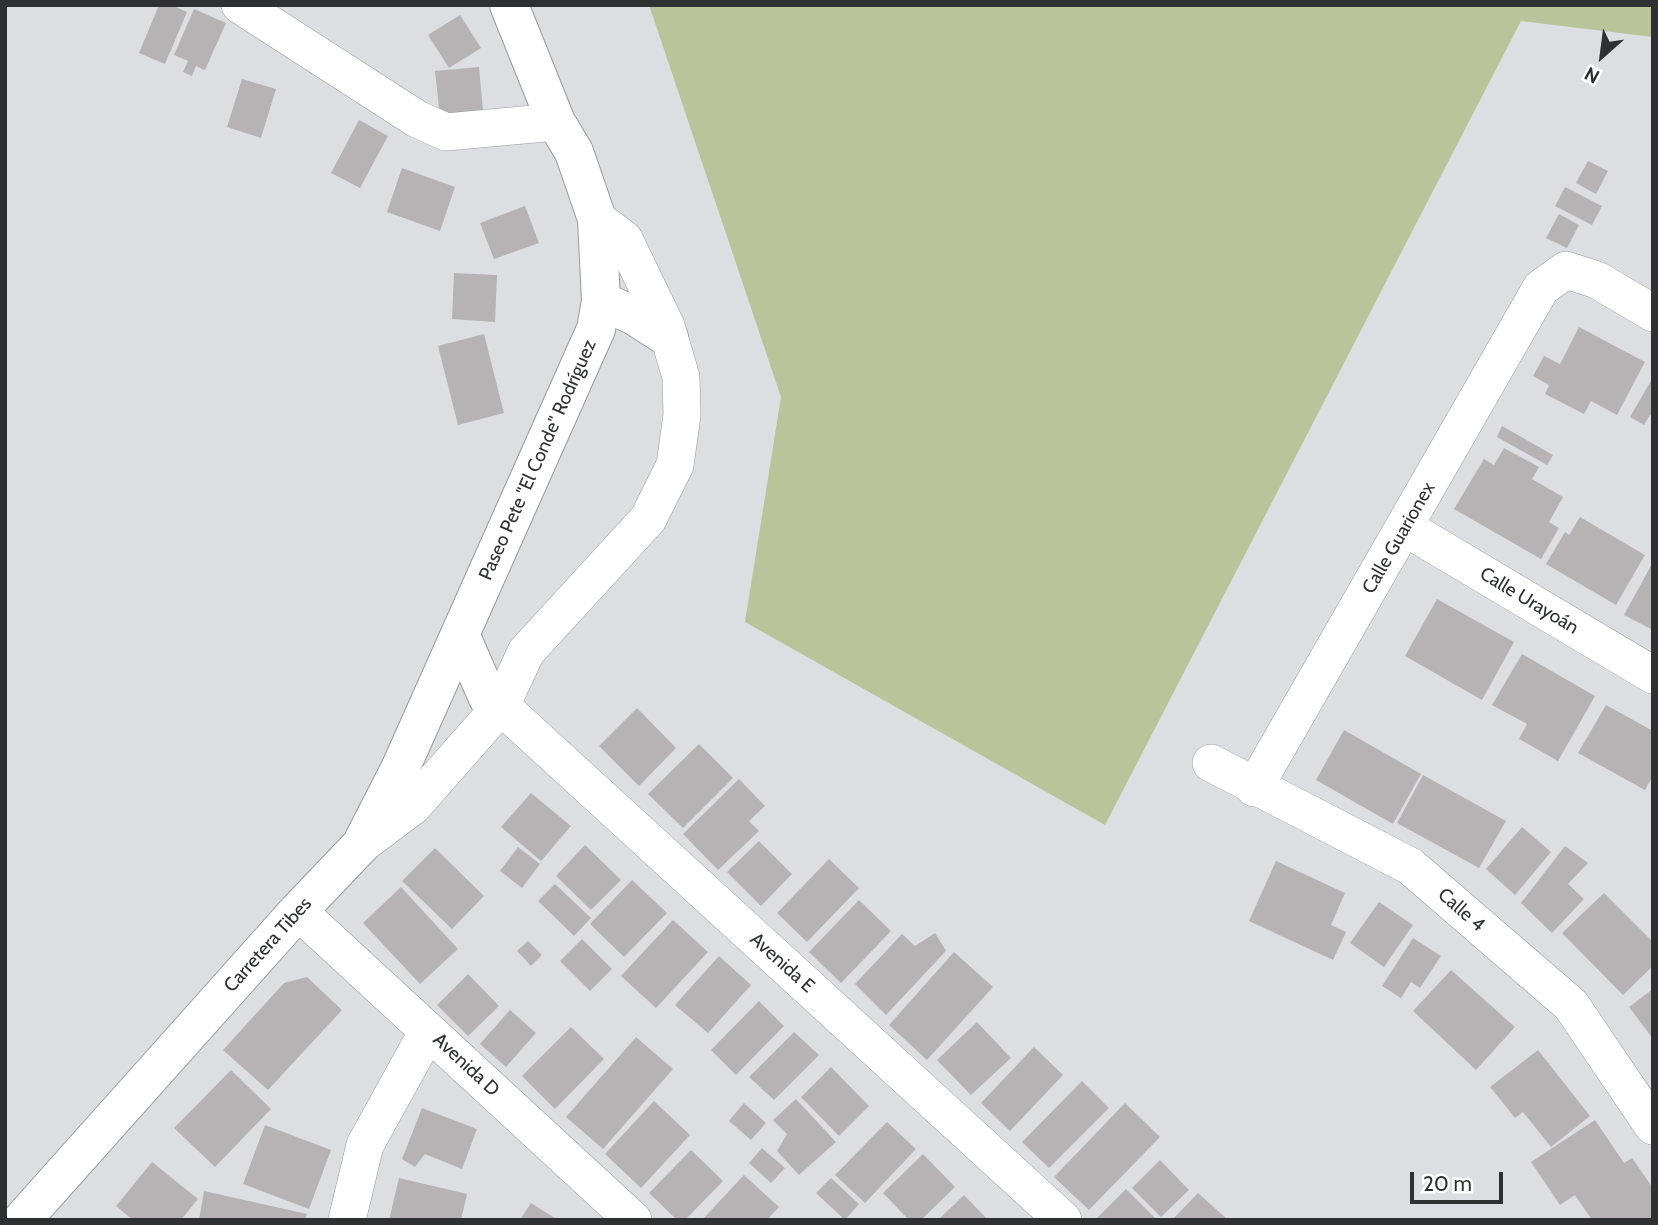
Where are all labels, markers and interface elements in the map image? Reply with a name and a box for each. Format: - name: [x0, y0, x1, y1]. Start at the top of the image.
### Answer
- north arrow: [1567, 21, 1637, 91]
- text: N: [1581, 62, 1603, 88]
- street label: Paseo Pete "El Conde" Rodríguez: [474, 336, 602, 584]
- street label: Calle Guarionex: [1358, 478, 1440, 598]
- street label: Calle Urayoán: [1475, 563, 1583, 639]
- street label: Calle 4: [1433, 883, 1489, 937]
- street label: Carretera Tibes: [219, 893, 317, 997]
- street label: Avenida E: [745, 928, 819, 998]
- street label: Avenida D: [428, 1029, 504, 1101]
- scale bar: [1413, 1158, 1506, 1202]
- text: 20 m: [1423, 1171, 1472, 1196]

